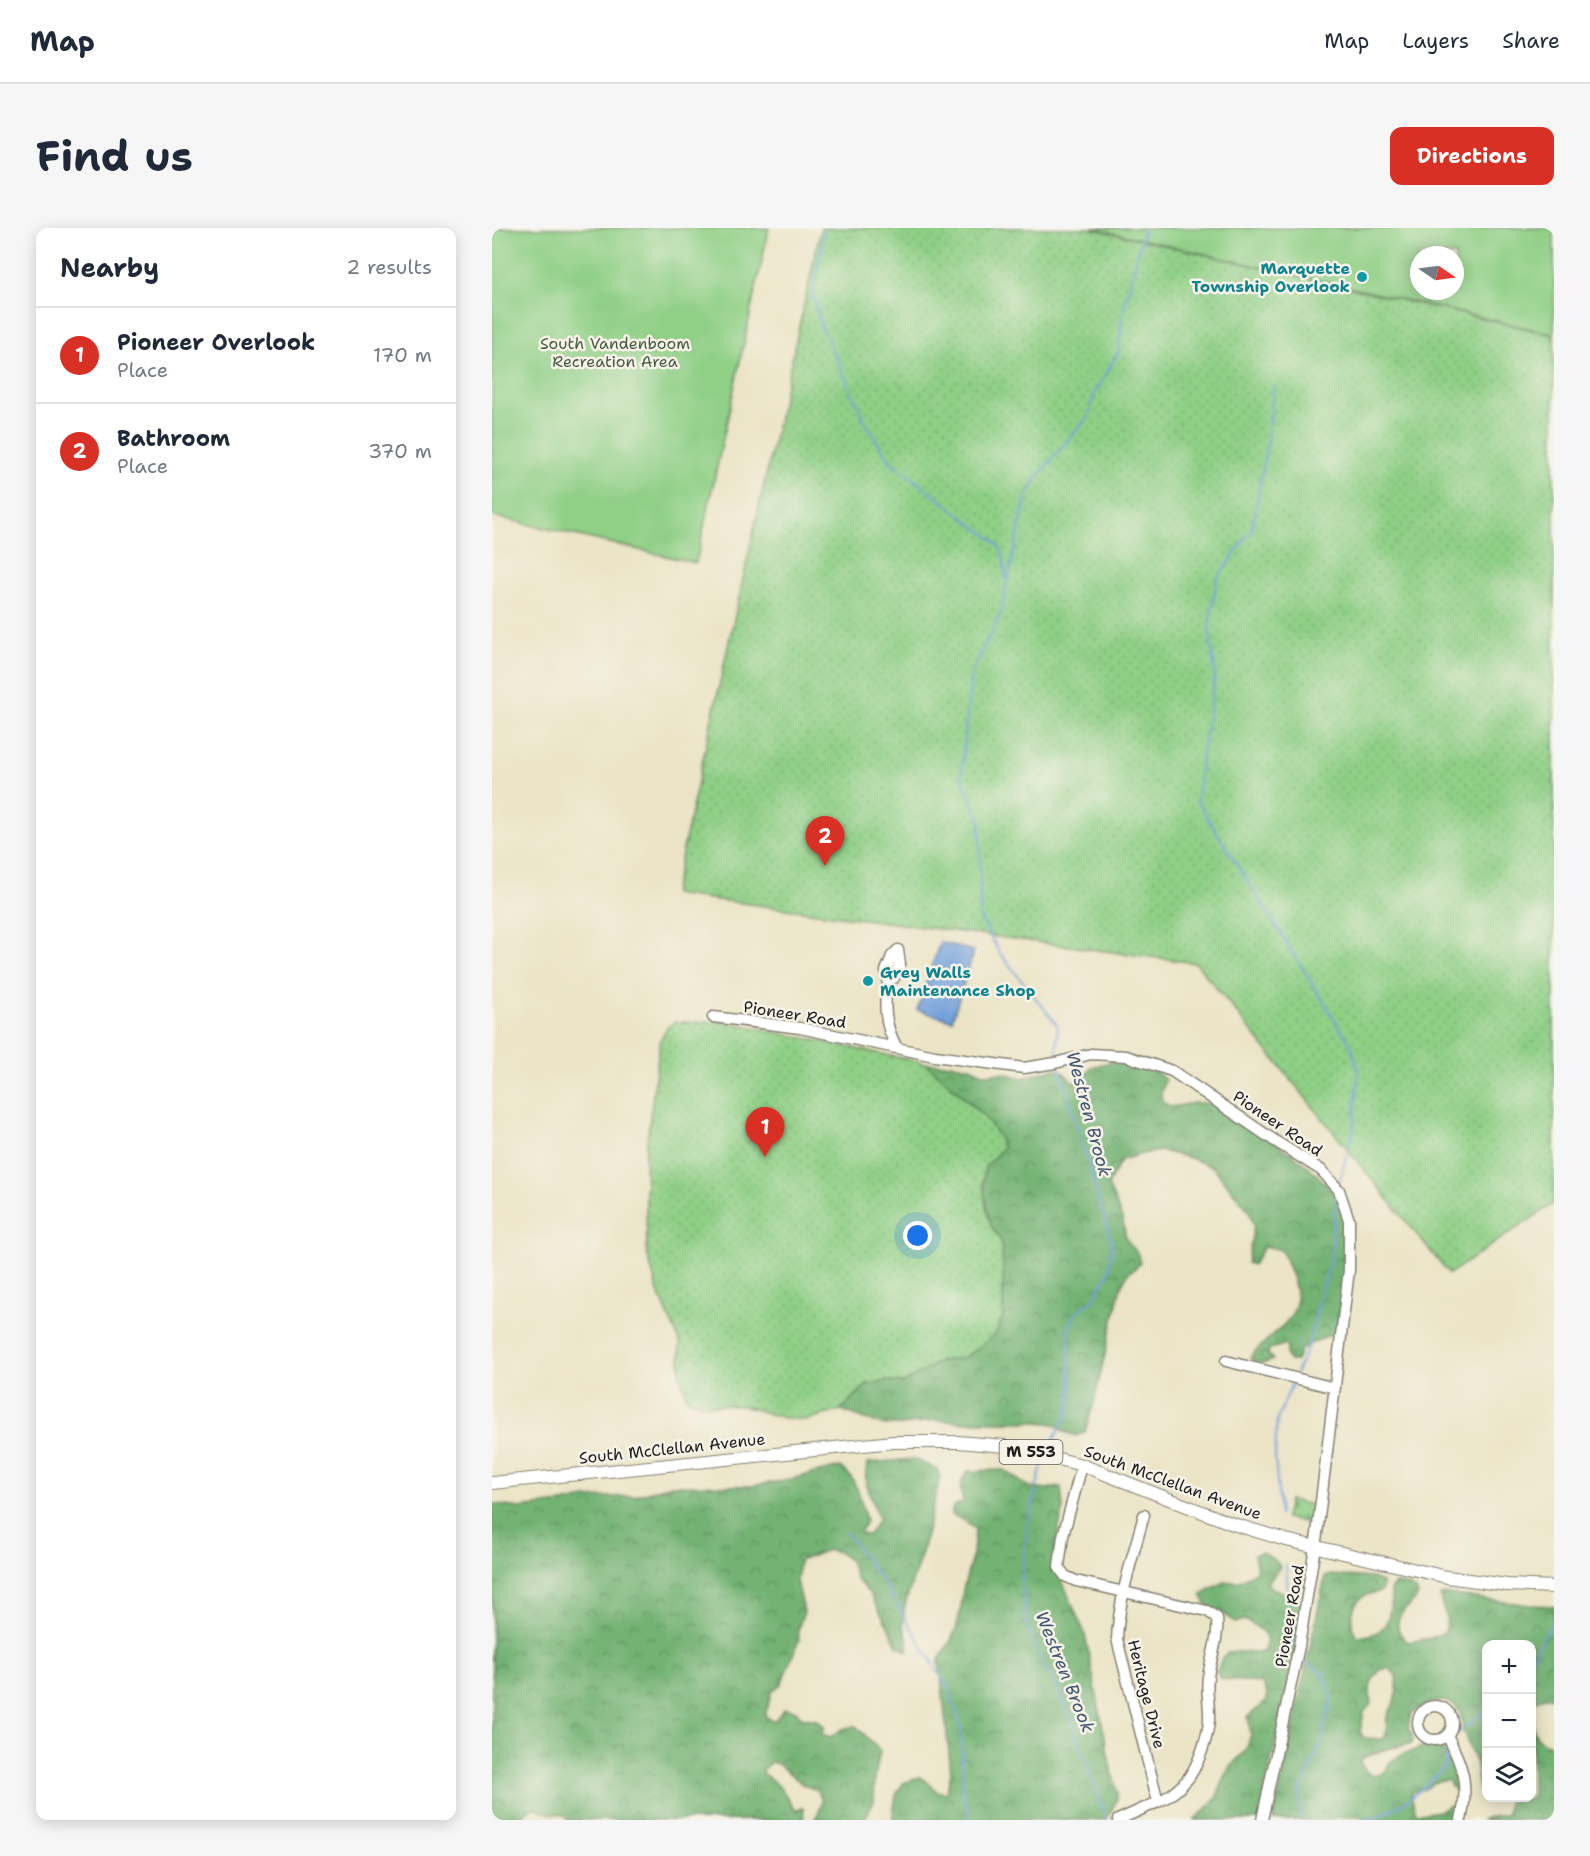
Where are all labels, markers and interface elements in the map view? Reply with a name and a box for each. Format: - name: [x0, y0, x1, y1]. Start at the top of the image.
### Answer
- text: Map: [30, 22, 95, 60]
- text: Map: [1324, 27, 1369, 55]
- text: Layers: [1402, 27, 1469, 55]
- text: Share: [1502, 27, 1560, 55]
- button: Directions: [1390, 127, 1554, 185]
- text: Find us: [36, 128, 193, 184]
- north arrow: [1410, 246, 1464, 300]
- text: Nearby: [60, 250, 159, 285]
- text: 2 results: [346, 254, 432, 280]
- place label: Marquette Township Overlook: [1192, 258, 1350, 297]
- marker: Marquette Township Overlook: [1355, 270, 1369, 284]
- text: Pioneer Overlook: [117, 328, 315, 357]
- park label: South Vandenboom Recreation Area: [540, 333, 690, 372]
- text: 1: [75, 342, 84, 368]
- text: 170 m: [373, 342, 432, 368]
- text: Place: [117, 357, 168, 383]
- text: Bathroom: [117, 424, 230, 453]
- text: 2: [73, 438, 87, 464]
- text: 370 m: [368, 438, 432, 464]
- text: Place: [117, 453, 168, 479]
- pin: 2: [806, 816, 844, 866]
- place label: Grey Walls Maintenance Shop: [880, 962, 1036, 1001]
- marker: Grey Walls Maintenance Shop: [861, 974, 875, 988]
- street label: Pioneer Road: [742, 996, 848, 1033]
- water label: Westren Brook: [1061, 1049, 1117, 1180]
- street label: Pioneer Road: [1229, 1086, 1327, 1161]
- pin: 1: [746, 1108, 784, 1157]
- your location: [903, 1221, 932, 1250]
- street label: South McClellan Avenue: [578, 1428, 766, 1469]
- road number: M 553: [1000, 1440, 1062, 1464]
- street label: South McClellan Avenue: [1081, 1441, 1264, 1524]
- street label: Pioneer Road: [1270, 1563, 1309, 1669]
- water label: Westren Brook: [1030, 1608, 1101, 1737]
- street label: Heritage Drive: [1123, 1637, 1170, 1751]
- map controls: [1482, 1640, 1536, 1802]
- button: +: [1482, 1640, 1536, 1694]
- button: −: [1482, 1694, 1536, 1748]
- button: layers: [1482, 1748, 1536, 1802]

